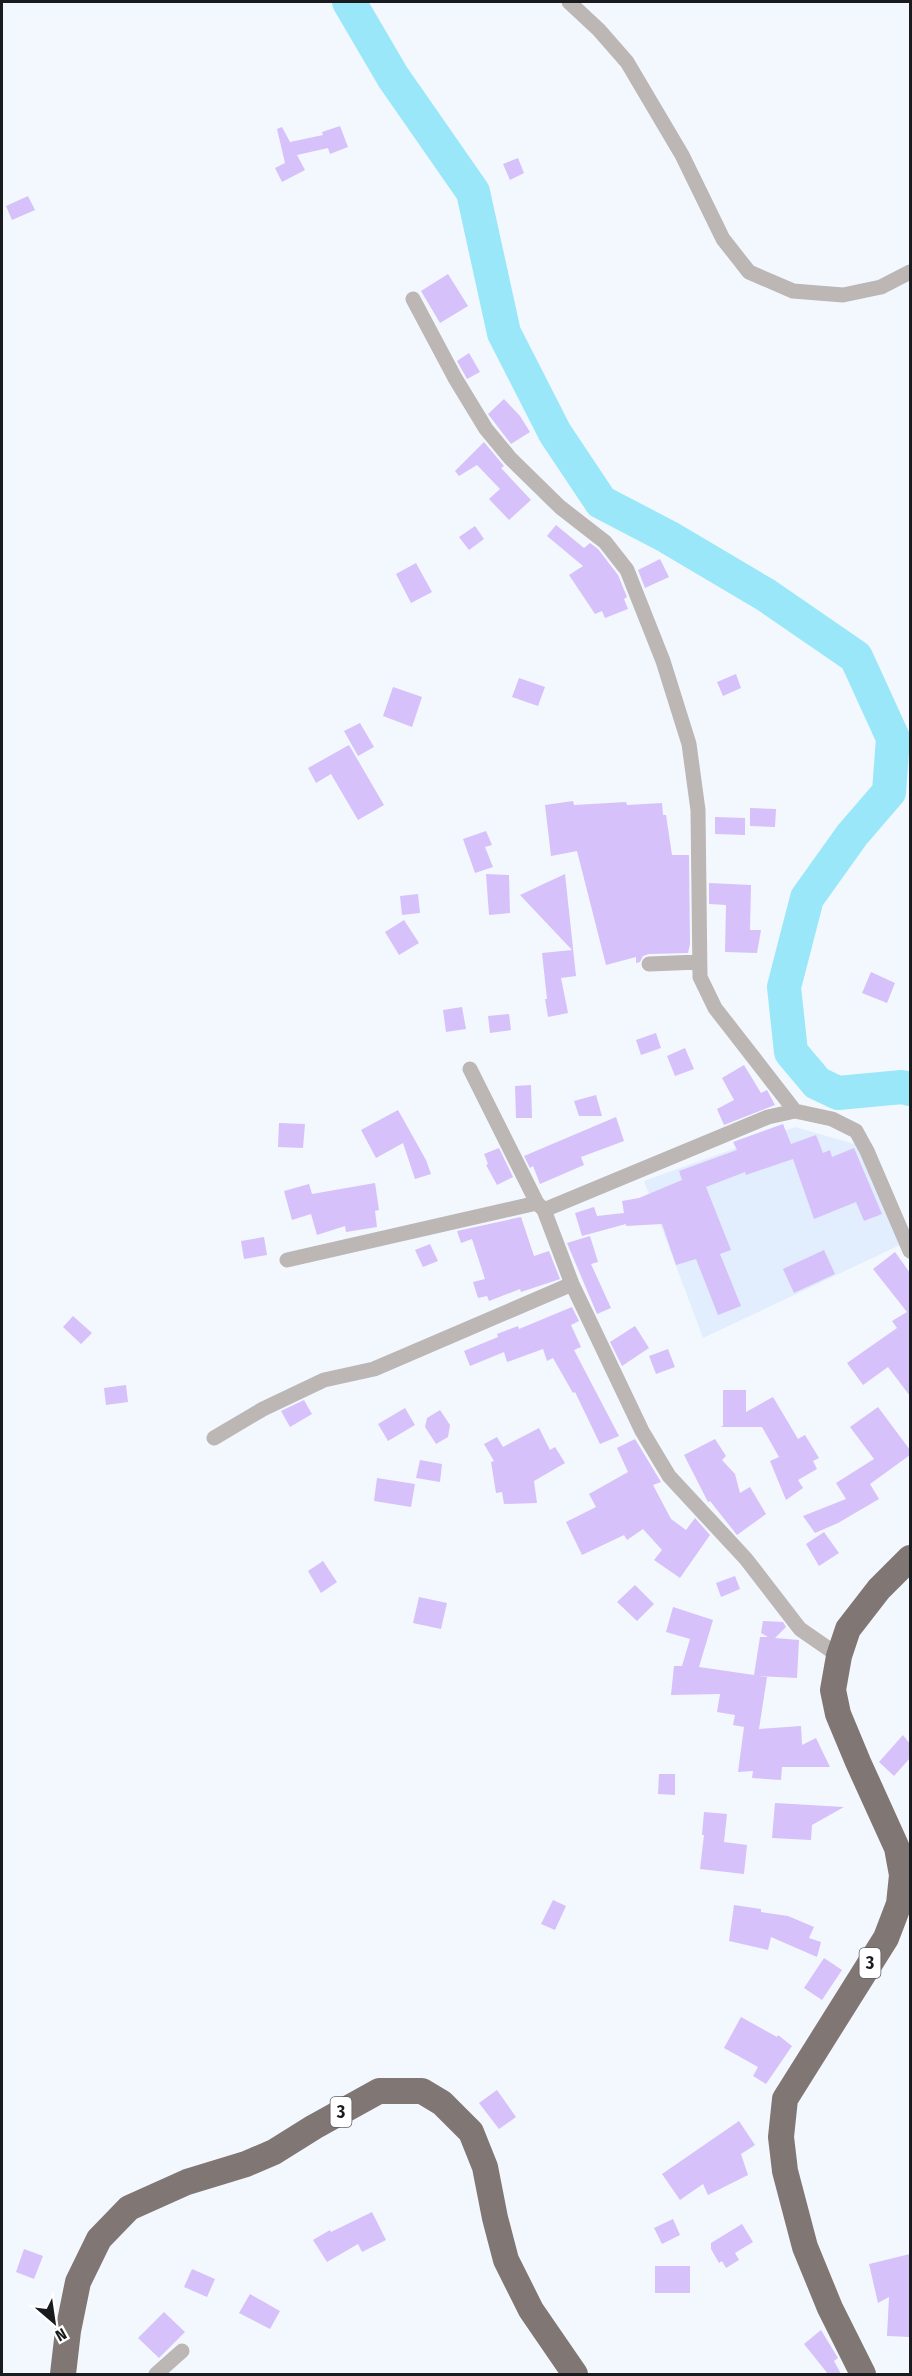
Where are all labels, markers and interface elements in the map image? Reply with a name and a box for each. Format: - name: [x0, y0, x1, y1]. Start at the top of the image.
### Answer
- road number: 3: [860, 1948, 880, 1978]
- road number: 3: [330, 2097, 352, 2127]
- north arrow: [24, 2292, 84, 2352]
- text: N: [52, 2324, 70, 2345]

